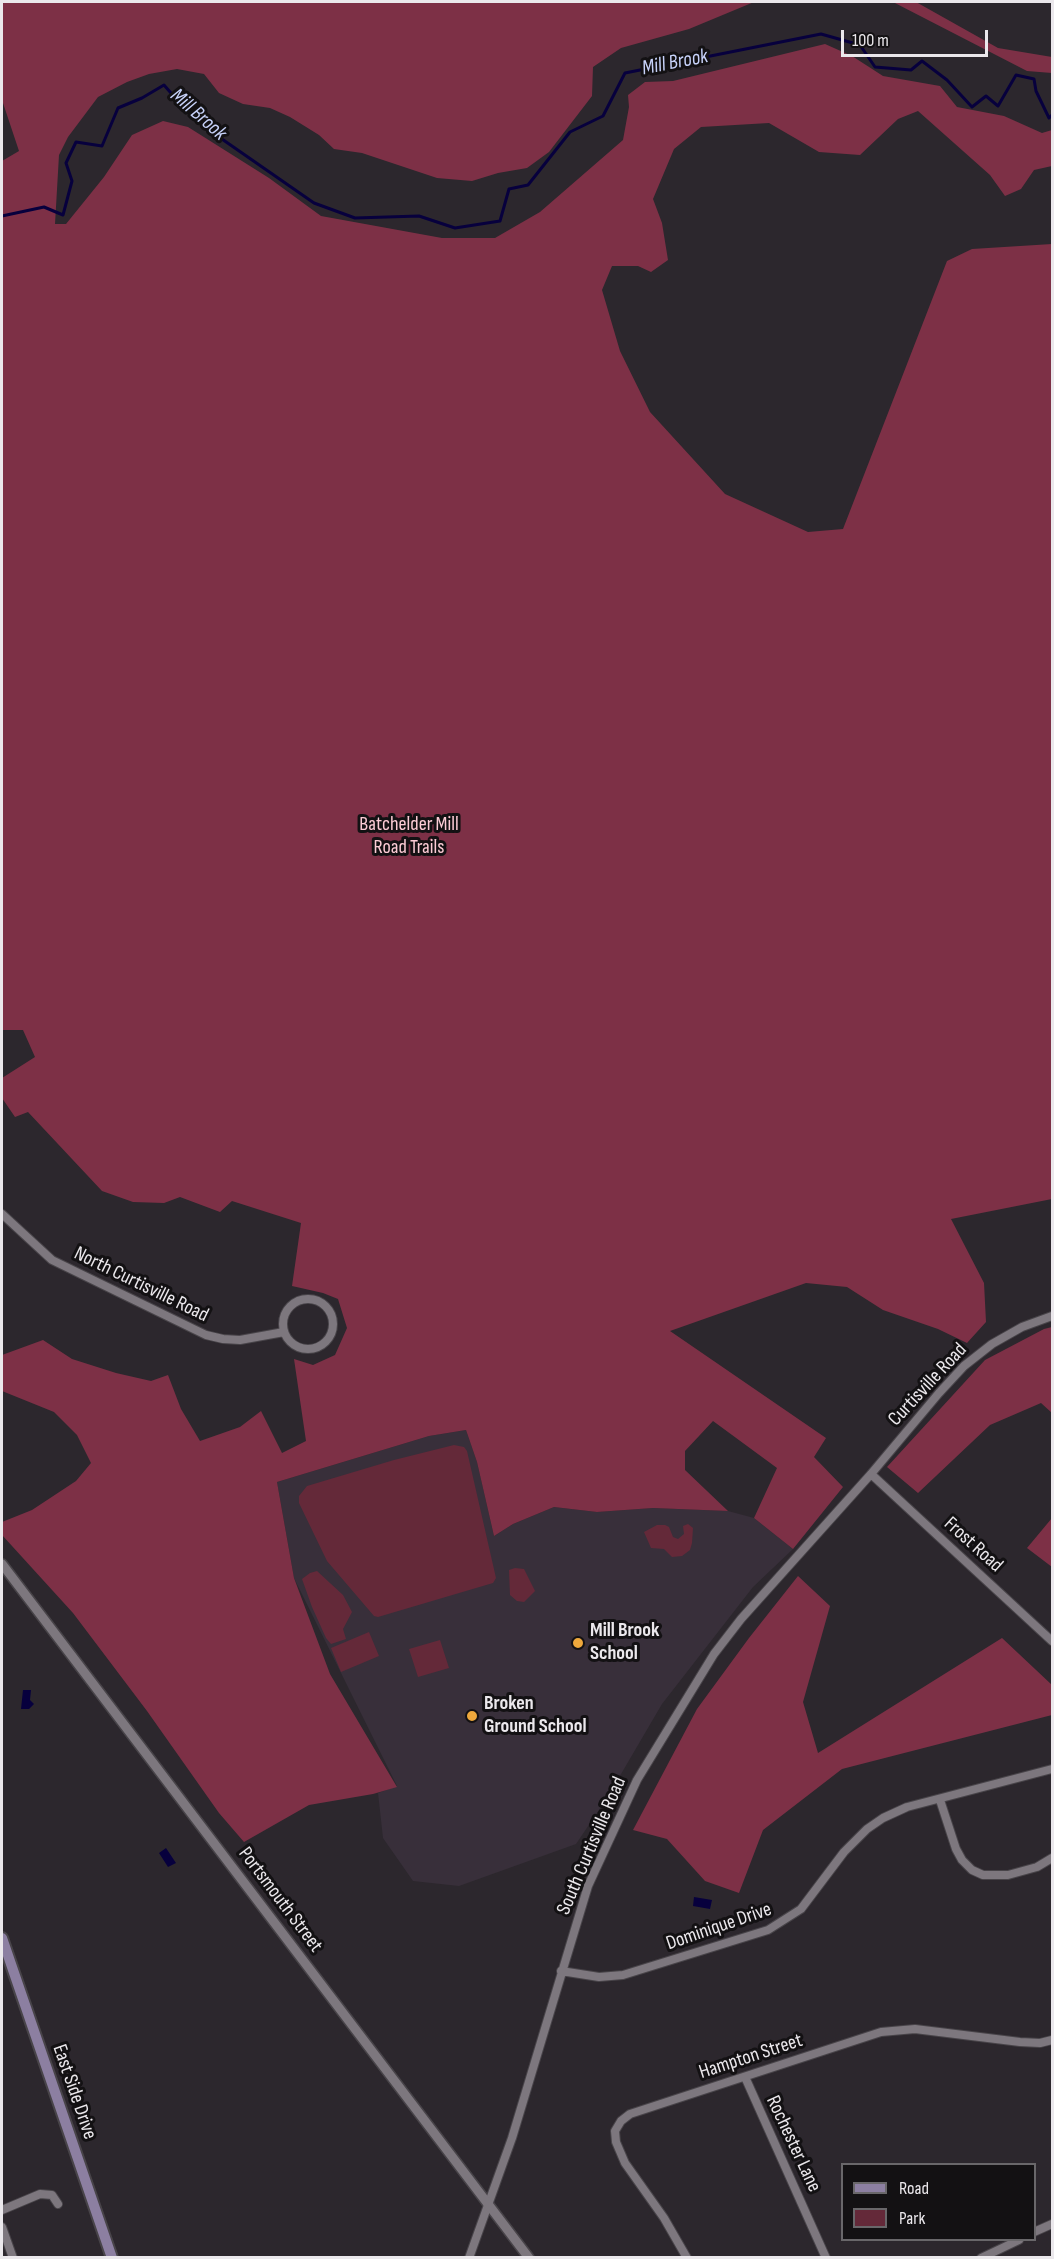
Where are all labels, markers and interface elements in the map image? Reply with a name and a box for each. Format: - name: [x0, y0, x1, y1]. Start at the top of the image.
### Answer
- scale bar: [844, 18, 991, 56]
- text: 100 m: [852, 30, 889, 51]
- water label: Mill Brook: [640, 44, 710, 82]
- water label: Mill Brook: [165, 84, 231, 146]
- park label: Batchelder Mill Road Trails: [359, 813, 459, 860]
- street label: North Curtisville Road: [70, 1242, 212, 1328]
- street label: Curtisville Road: [884, 1339, 972, 1431]
- street label: Frost Road: [939, 1512, 1007, 1578]
- place label: Mill Brook School: [590, 1619, 659, 1666]
- marker: Mill Brook School: [571, 1636, 585, 1650]
- place label: Broken Ground School: [484, 1692, 587, 1739]
- marker: Broken Ground School: [465, 1709, 479, 1723]
- street label: South Curtisville Road: [552, 1773, 632, 1919]
- street label: Portsmouth Street: [233, 1843, 327, 1957]
- street label: Dominique Drive: [663, 1898, 775, 1956]
- street label: Hampton Street: [696, 2029, 806, 2085]
- street label: East Side Drive: [47, 2041, 101, 2143]
- street label: Rochester Lane: [760, 2092, 826, 2196]
- legend: [841, 2163, 1036, 2241]
- text: Road: [899, 2178, 929, 2199]
- text: Park: [899, 2208, 925, 2229]

